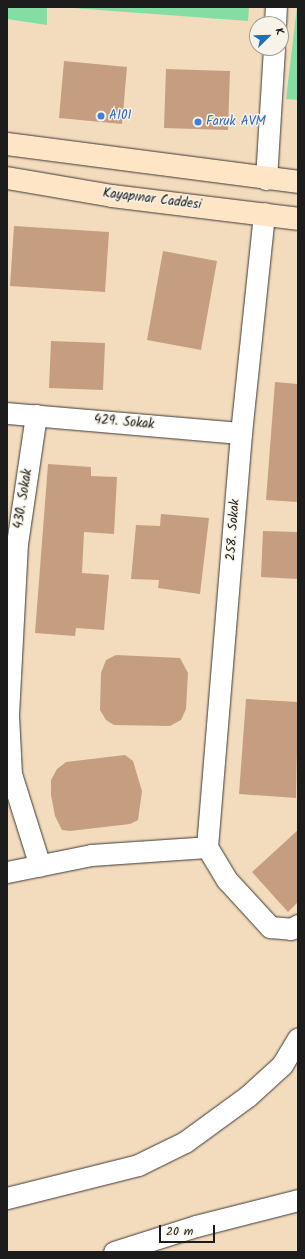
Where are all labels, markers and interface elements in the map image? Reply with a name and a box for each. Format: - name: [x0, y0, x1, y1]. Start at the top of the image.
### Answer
- north arrow: [249, 16, 289, 56]
- text: K: [270, 25, 289, 38]
- place label: A101: [109, 108, 132, 124]
- marker: A101: [96, 111, 106, 121]
- place label: Faruk AVM: [206, 114, 266, 130]
- marker: Faruk AVM: [193, 117, 203, 127]
- street label: Kayapınar Caddesi: [102, 186, 202, 214]
- street label: 429. Sokak: [93, 413, 155, 433]
- street label: 430. Sokak: [12, 468, 36, 530]
- street label: 258. Sokak: [224, 499, 244, 561]
- scale bar: [161, 1217, 217, 1243]
- text: 20 m: [166, 1222, 193, 1241]

